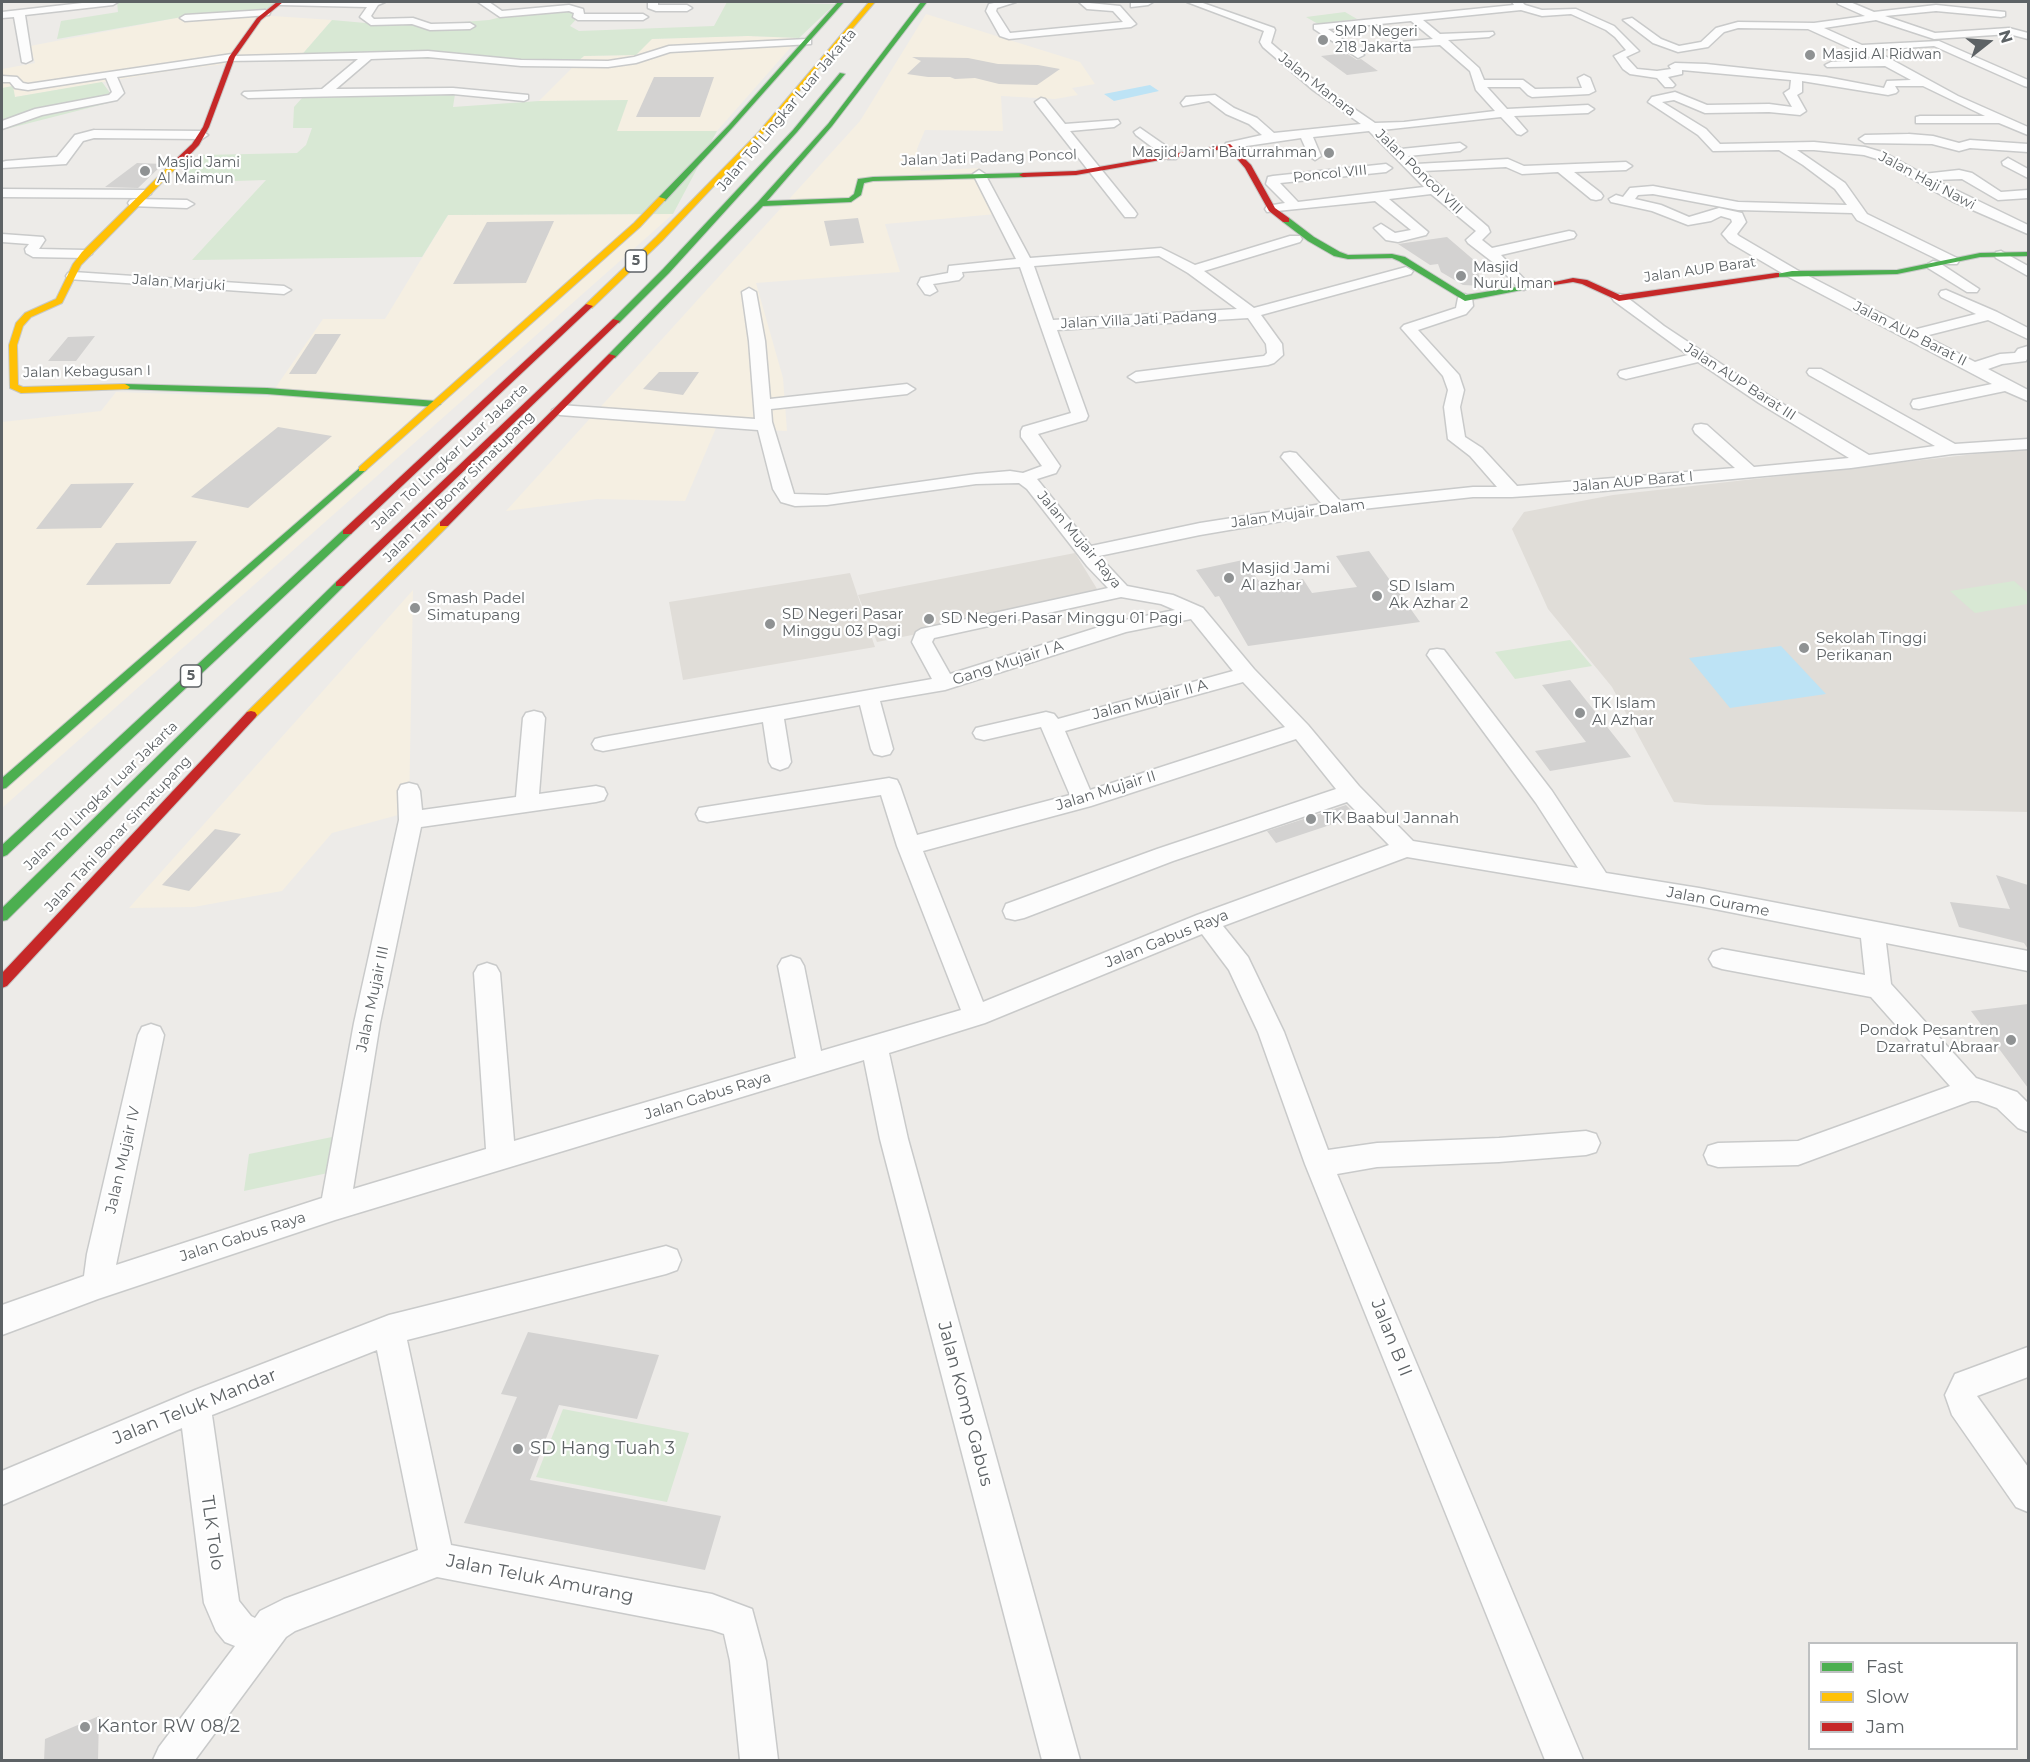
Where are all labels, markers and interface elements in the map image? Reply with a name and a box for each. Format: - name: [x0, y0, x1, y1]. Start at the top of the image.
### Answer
- north arrow: [1958, 12, 2018, 72]
- place label: SMP Negeri 218 Jakarta: [1335, 24, 1418, 56]
- street label: Jalan Tol Lingkar Luar Jakarta: [714, 25, 860, 195]
- text: N: [1995, 28, 2017, 46]
- marker: SMP Negeri 218 Jakarta: [1316, 33, 1330, 47]
- place label: Masjid Al Ridwan: [1822, 47, 1942, 63]
- marker: Masjid Al Ridwan: [1803, 48, 1817, 62]
- street label: Jalan Manara: [1275, 50, 1359, 120]
- street label: Jalan Poncol VIII: [1372, 126, 1466, 218]
- place label: Masjid Jami Baiturrahman: [1132, 145, 1317, 161]
- marker: Masjid Jami Baiturrahman: [1322, 146, 1336, 160]
- street label: Jalan Jati Padang Poncol: [901, 147, 1077, 169]
- street label: Jalan Haji Nawi: [1876, 148, 1978, 214]
- place label: Masjid Jami Al Maimun: [157, 155, 240, 188]
- street label: Poncol VIII: [1292, 162, 1368, 186]
- marker: Masjid Jami Al Maimun: [138, 164, 152, 178]
- road number: 5: [626, 250, 646, 272]
- street label: Jalan AUP Barat: [1643, 254, 1757, 286]
- place label: Masjid Nurul Iman: [1473, 260, 1553, 292]
- marker: Masjid Nurul Iman: [1454, 269, 1468, 283]
- street label: Jalan Marjuki: [132, 271, 226, 295]
- street label: Jalan AUP Barat II: [1851, 298, 1969, 370]
- street label: Jalan Villa Jati Padang: [1060, 308, 1218, 332]
- street label: Jalan AUP Barat III: [1681, 340, 1799, 424]
- street label: Jalan Kebagusan I: [23, 362, 151, 382]
- street label: Jalan Tol Lingkar Luar Jakarta: [369, 380, 531, 534]
- street label: Jalan Tahi Bonar Simatupang: [380, 408, 538, 566]
- street label: Jalan AUP Barat I: [1572, 468, 1694, 496]
- street label: Jalan Mujair Raya: [1033, 488, 1125, 592]
- street label: Jalan Mujair Dalam: [1230, 496, 1366, 532]
- place label: Masjid Jami Al azhar: [1241, 560, 1330, 595]
- marker: Masjid Jami Al azhar: [1222, 571, 1236, 585]
- place label: SD Islam Ak Azhar 2: [1389, 578, 1469, 613]
- marker: SD Islam Ak Azhar 2: [1370, 589, 1384, 603]
- place label: Smash Padel Simatupang: [427, 590, 525, 625]
- marker: Smash Padel Simatupang: [408, 601, 422, 615]
- place label: SD Negeri Pasar Minggu 03 Pagi: [782, 606, 904, 641]
- place label: SD Negeri Pasar Minggu 01 Pagi: [941, 610, 1183, 628]
- marker: SD Negeri Pasar Minggu 01 Pagi: [922, 612, 936, 626]
- marker: SD Negeri Pasar Minggu 03 Pagi: [763, 617, 777, 631]
- place label: Sekolah Tinggi Perikanan: [1816, 630, 1927, 665]
- street label: Gang Mujair I A: [950, 637, 1066, 689]
- marker: Sekolah Tinggi Perikanan: [1797, 641, 1811, 655]
- road number: 5: [180, 665, 201, 687]
- street label: Jalan Mujair II A: [1090, 676, 1210, 724]
- place label: TK Islam Al Azhar: [1592, 695, 1656, 730]
- marker: TK Islam Al Azhar: [1573, 706, 1587, 720]
- street label: Jalan Tol Lingkar Luar Jakarta: [21, 718, 181, 874]
- street label: Jalan Tahi Bonar Simatupang: [41, 753, 195, 915]
- street label: Jalan Mujair II: [1054, 767, 1158, 815]
- place label: TK Baabul Jannah: [1323, 810, 1459, 828]
- marker: TK Baabul Jannah: [1304, 812, 1318, 826]
- street label: Jalan Gurame: [1665, 883, 1771, 921]
- street label: Jalan Gabus Raya: [1103, 906, 1231, 972]
- street label: Jalan Mujair III: [353, 944, 393, 1054]
- place label: Pondok Pesantren Dzarratul Abraar: [1859, 1022, 1999, 1057]
- marker: Pondok Pesantren Dzarratul Abraar: [2004, 1033, 2018, 1047]
- street label: Jalan Gabus Raya: [643, 1068, 773, 1124]
- street label: Jalan Mujair IV: [102, 1105, 144, 1215]
- street label: Jalan Gabus Raya: [178, 1208, 308, 1266]
- street label: Jalan B II: [1366, 1296, 1416, 1380]
- street label: Jalan Komp Gabus: [933, 1319, 997, 1489]
- street label: Jalan Teluk Mandar: [110, 1364, 280, 1450]
- place label: SD Hang Tuah 3: [530, 1438, 675, 1460]
- marker: SD Hang Tuah 3: [511, 1442, 525, 1456]
- street label: TLK Tolo: [196, 1494, 228, 1572]
- street label: Jalan Teluk Amurang: [445, 1550, 635, 1608]
- legend: [1808, 1642, 2018, 1750]
- text: Fast: [1866, 1656, 1904, 1678]
- text: Slow: [1866, 1686, 1909, 1708]
- place label: Kantor RW 08/2: [97, 1716, 240, 1738]
- text: Jam: [1866, 1716, 1905, 1738]
- marker: Kantor RW 08/2: [78, 1720, 92, 1734]

